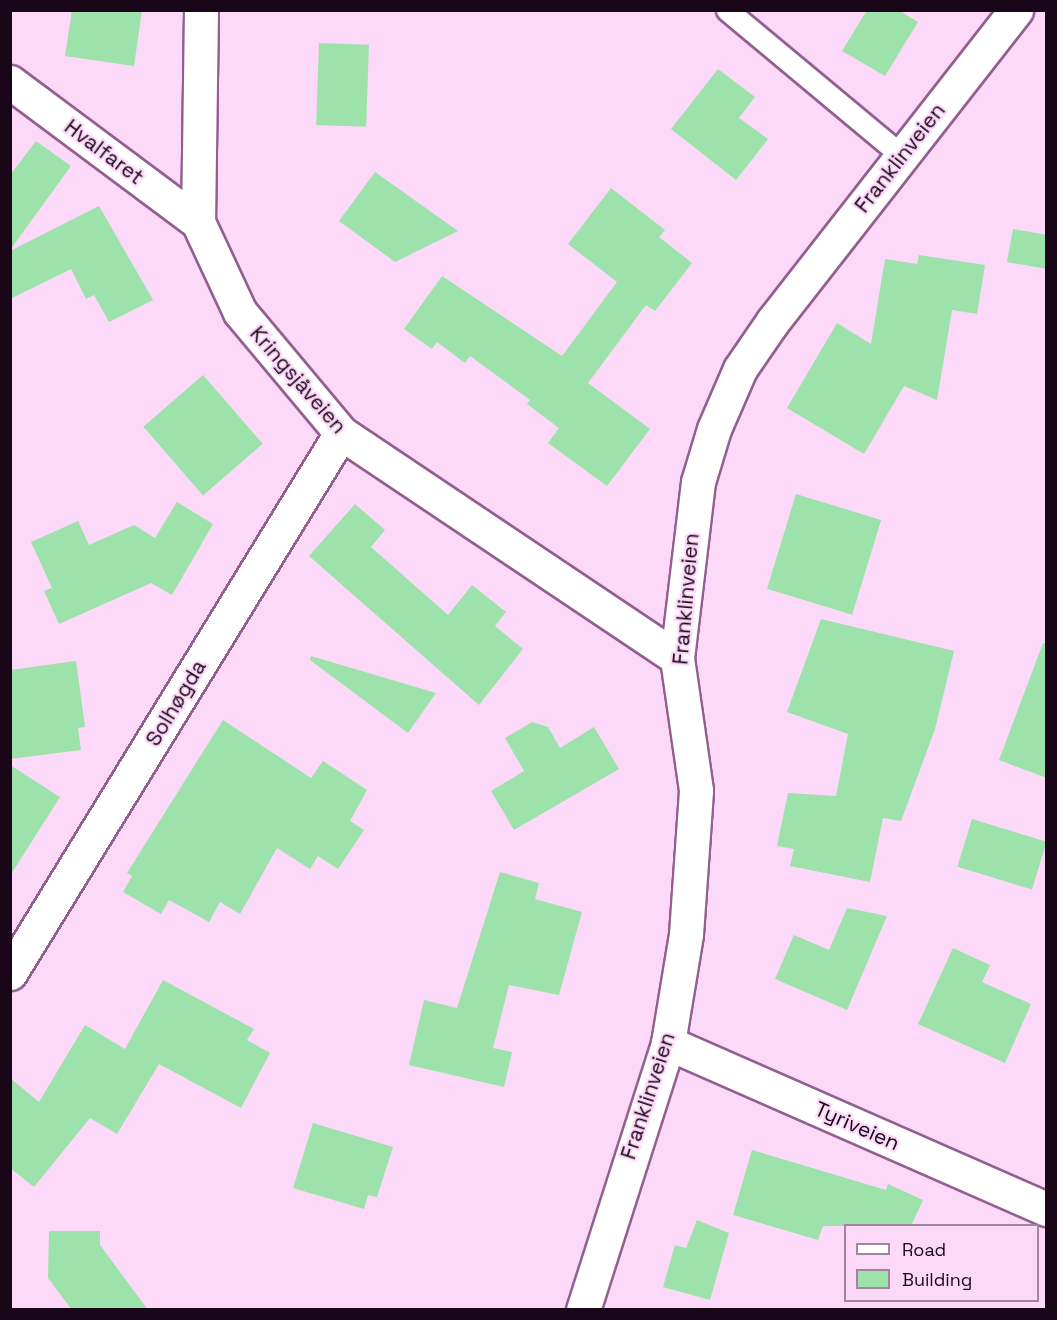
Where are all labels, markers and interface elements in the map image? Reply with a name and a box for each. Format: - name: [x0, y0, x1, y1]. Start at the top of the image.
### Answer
- street label: Franklinveien: [850, 98, 950, 218]
- street label: Hvalfaret: [60, 114, 148, 190]
- street label: Kringsjåveien: [245, 321, 351, 439]
- street label: Franklinveien: [668, 532, 704, 666]
- street label: Solhøgda: [140, 655, 212, 751]
- street label: Franklinveien: [616, 1029, 680, 1163]
- street label: Tyriveien: [811, 1096, 903, 1156]
- legend: [844, 1224, 1039, 1302]
- text: Road: [902, 1238, 946, 1261]
- text: Building: [902, 1268, 972, 1291]

